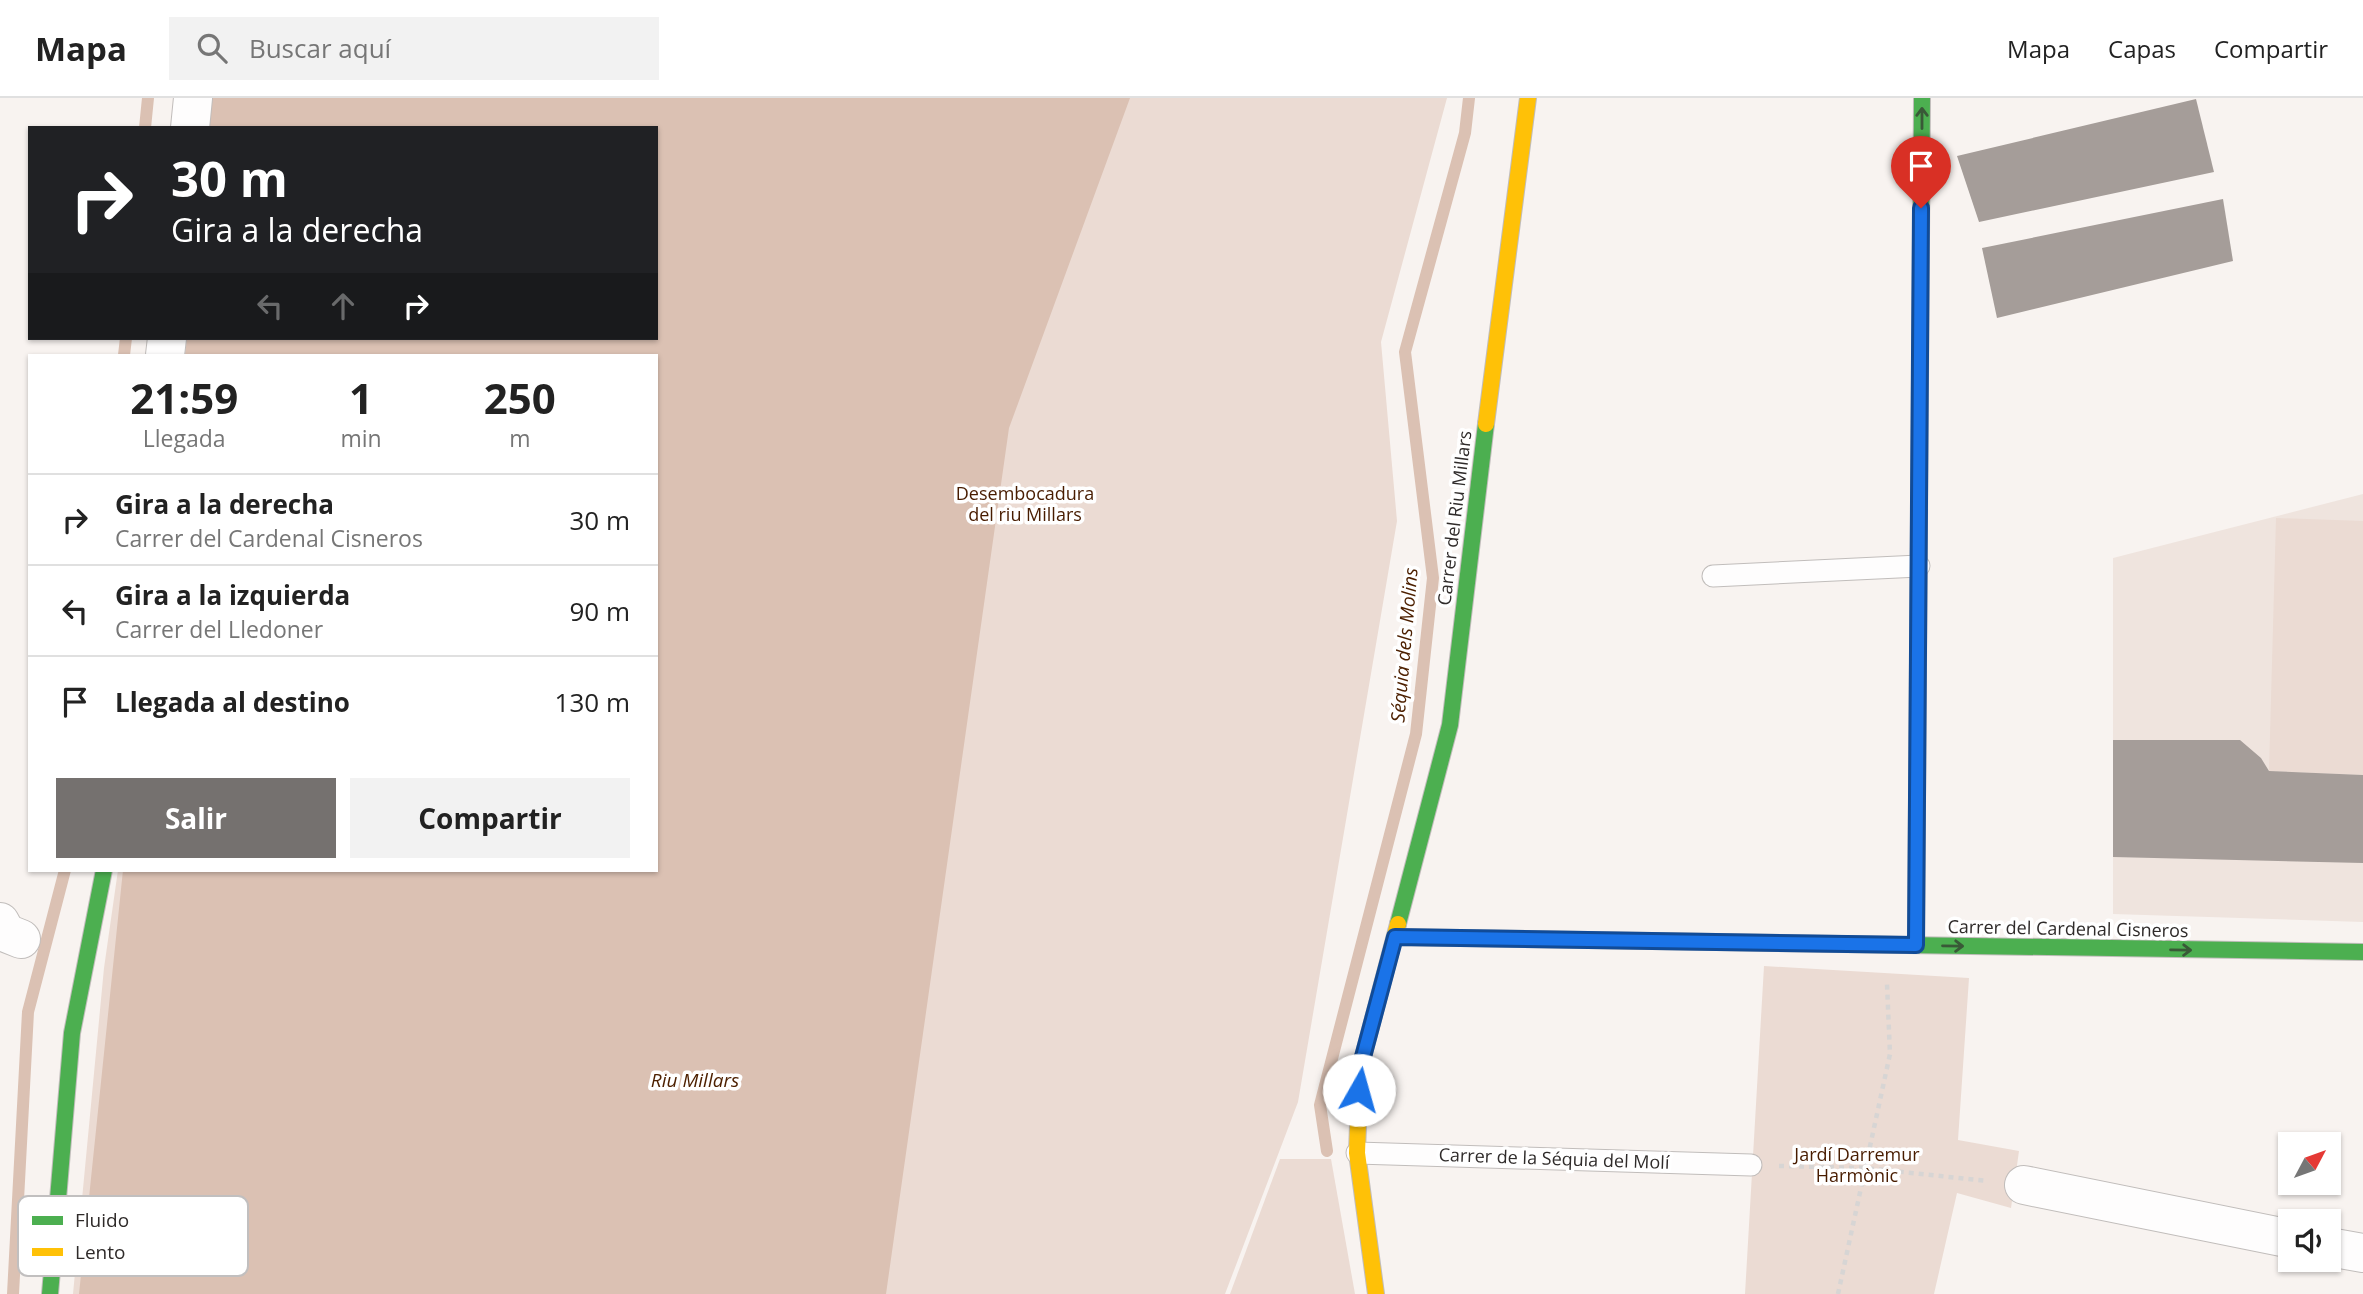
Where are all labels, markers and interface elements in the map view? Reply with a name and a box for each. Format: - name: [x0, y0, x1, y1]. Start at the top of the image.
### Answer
- search box: [169, 17, 659, 80]
- text: Mapa: [35, 26, 127, 71]
- icon: search: [193, 29, 231, 67]
- text: Buscar aquí: [249, 30, 391, 66]
- text: Mapa: [2007, 32, 2070, 65]
- text: Capas: [2108, 32, 2176, 65]
- text: Compartir: [2214, 32, 2328, 65]
- one-way arrow: [1915, 106, 1929, 129]
- pin: [1891, 136, 1951, 208]
- text: 30 m: [171, 145, 288, 211]
- icon: arrive: [1902, 147, 1940, 185]
- icon: right: [56, 154, 147, 245]
- text: Gira a la derecha: [171, 208, 423, 251]
- icon: left: [251, 287, 289, 325]
- icon: ahead: [324, 287, 362, 325]
- icon: right: [397, 287, 435, 325]
- text: 21:59: [130, 369, 238, 426]
- text: 1: [349, 369, 373, 426]
- text: 250: [484, 369, 556, 426]
- text: Llegada: [143, 422, 226, 454]
- text: min: [340, 422, 382, 454]
- text: m: [509, 422, 530, 454]
- street label: Carrer del Riu Millars: [1431, 429, 1477, 607]
- park label: Desembocadura del riu Millars: [956, 481, 1094, 526]
- text: Gira a la derecha: [115, 486, 334, 522]
- icon: right: [56, 501, 94, 539]
- text: 30 m: [569, 502, 630, 538]
- text: Carrer del Cardenal Cisneros: [115, 522, 423, 554]
- water label: Séquia dels Molins: [1384, 567, 1424, 723]
- text: Gira a la izquierda: [115, 577, 350, 613]
- icon: left: [56, 592, 94, 630]
- text: 90 m: [569, 593, 630, 629]
- text: Carrer del Lledoner: [115, 613, 323, 645]
- icon: arrive: [56, 683, 94, 721]
- text: Llegada al destino: [115, 684, 350, 720]
- text: 130 m: [555, 684, 630, 720]
- button: Salir: [56, 778, 336, 858]
- button: Compartir: [350, 778, 630, 858]
- street label: Carrer del Cardenal Cisneros: [1947, 914, 2189, 942]
- one-way arrow: [1941, 939, 1964, 953]
- one-way arrow: [2169, 943, 2192, 956]
- position arrow: [1322, 1053, 1396, 1127]
- water label: Riu Millars: [651, 1067, 739, 1093]
- north arrow: [2278, 1132, 2342, 1195]
- map controls: [2278, 1132, 2341, 1272]
- street label: Carrer de la Séquia del Molí: [1438, 1142, 1670, 1174]
- park label: Jardí Darremur Harmònic: [1792, 1142, 1920, 1187]
- legend: [18, 1196, 248, 1276]
- text: Fluido: [75, 1207, 129, 1233]
- button: sound: [2278, 1209, 2341, 1272]
- text: Lento: [75, 1239, 125, 1265]

